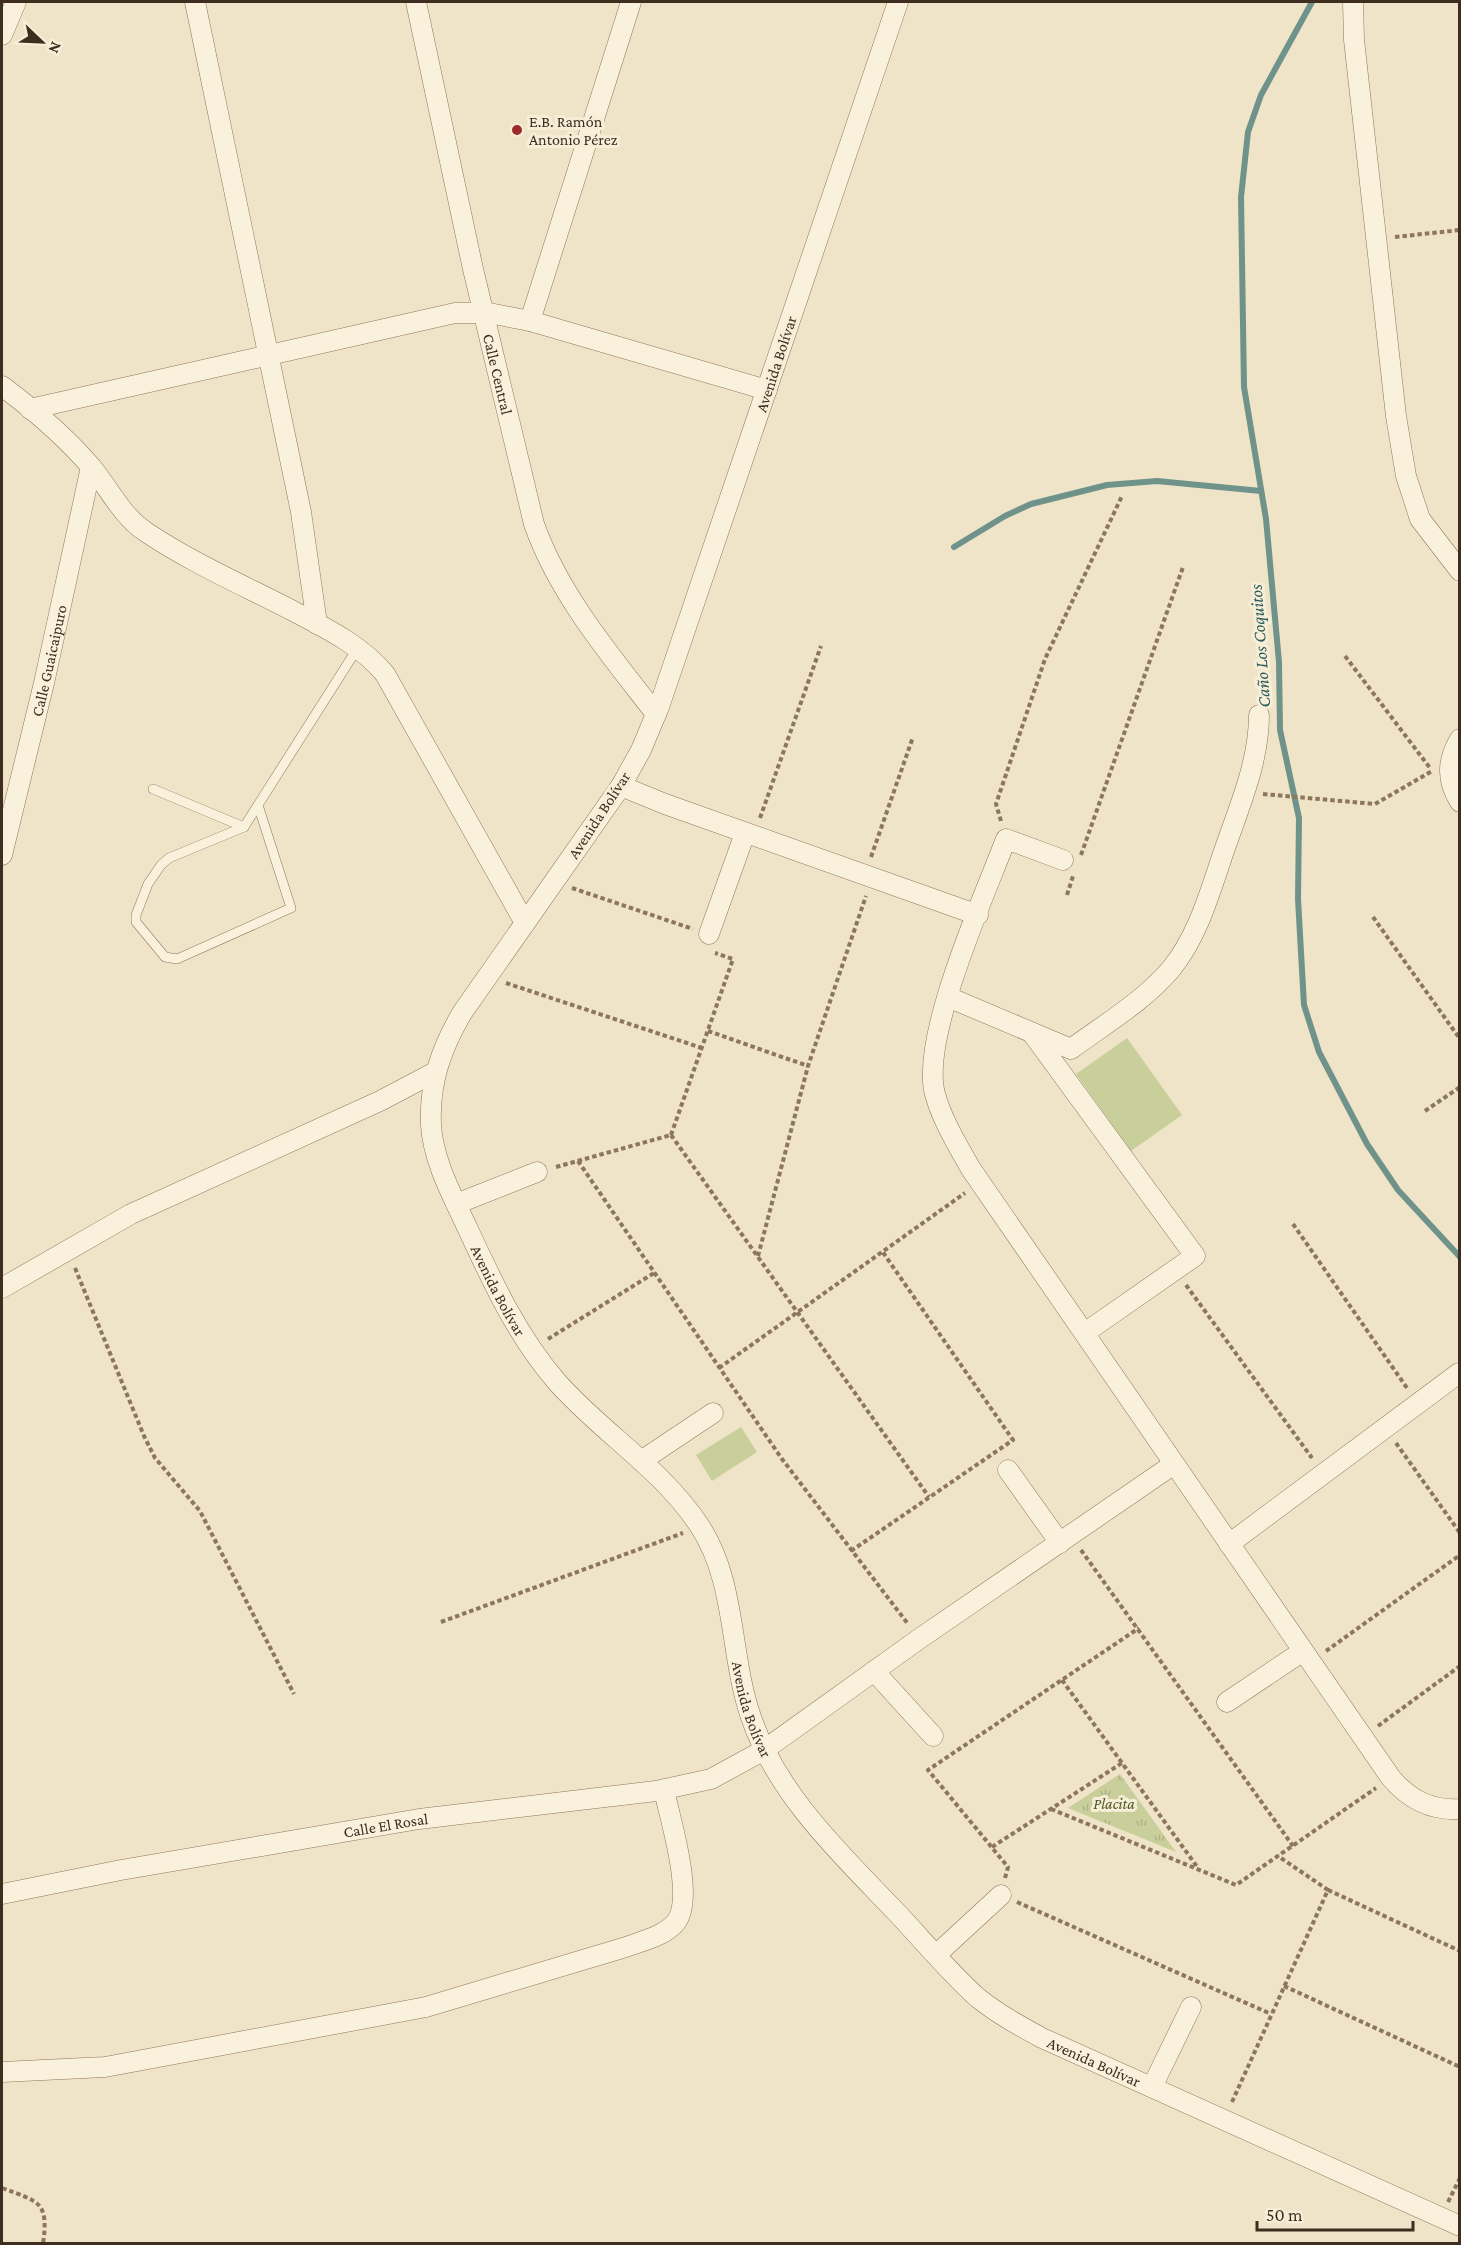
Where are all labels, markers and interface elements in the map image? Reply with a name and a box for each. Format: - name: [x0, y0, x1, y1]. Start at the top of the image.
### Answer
- north arrow: [12, 12, 72, 72]
- text: N: [45, 39, 65, 56]
- place label: E.B. Ramón Antonio Pérez: [529, 113, 618, 148]
- marker: E.B. Ramón Antonio Pérez: [510, 123, 524, 137]
- street label: Avenida Bolívar: [752, 313, 800, 414]
- street label: Calle Central: [480, 332, 516, 416]
- water label: Caño Los Coquitos: [1246, 583, 1274, 708]
- street label: Calle Guaicaipuro: [28, 603, 69, 718]
- street label: Avenida Bolívar: [565, 768, 634, 862]
- street label: Avenida Bolívar: [468, 1242, 530, 1339]
- street label: Avenida Bolívar: [729, 1660, 776, 1760]
- park label: Placita: [1093, 1795, 1135, 1812]
- street label: Calle El Rosal: [342, 1809, 429, 1840]
- street label: Avenida Bolívar: [1045, 2033, 1144, 2090]
- scale bar: [1257, 2194, 1413, 2232]
- text: 50 m: [1266, 2205, 1303, 2225]

